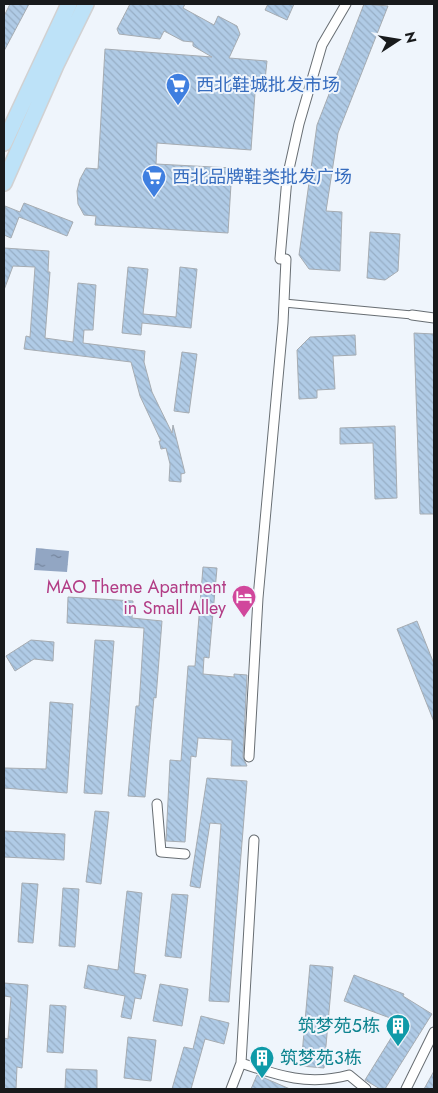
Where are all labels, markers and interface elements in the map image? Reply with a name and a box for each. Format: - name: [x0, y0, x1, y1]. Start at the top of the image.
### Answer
- north arrow: [373, 15, 423, 65]
- text: N: [400, 30, 422, 45]
- supermarket icon: 西北鞋城批发市场: [165, 72, 191, 106]
- place label: 西北鞋城批发市场: [196, 72, 340, 98]
- supermarket icon: 西北品牌鞋类批发广场: [141, 164, 167, 198]
- place label: 西北品牌鞋类批发广场: [172, 164, 352, 190]
- place label: MAO Theme Apartment in Small Alley: [46, 574, 227, 621]
- hotel icon: MAO Theme Apartment in Small Alley: [231, 584, 257, 618]
- place label: 筑梦苑5栋: [298, 1013, 380, 1039]
- building icon: 筑梦苑5栋: [385, 1013, 411, 1047]
- building icon: 筑梦苑3栋: [249, 1045, 275, 1079]
- place label: 筑梦苑3栋: [280, 1045, 362, 1071]

